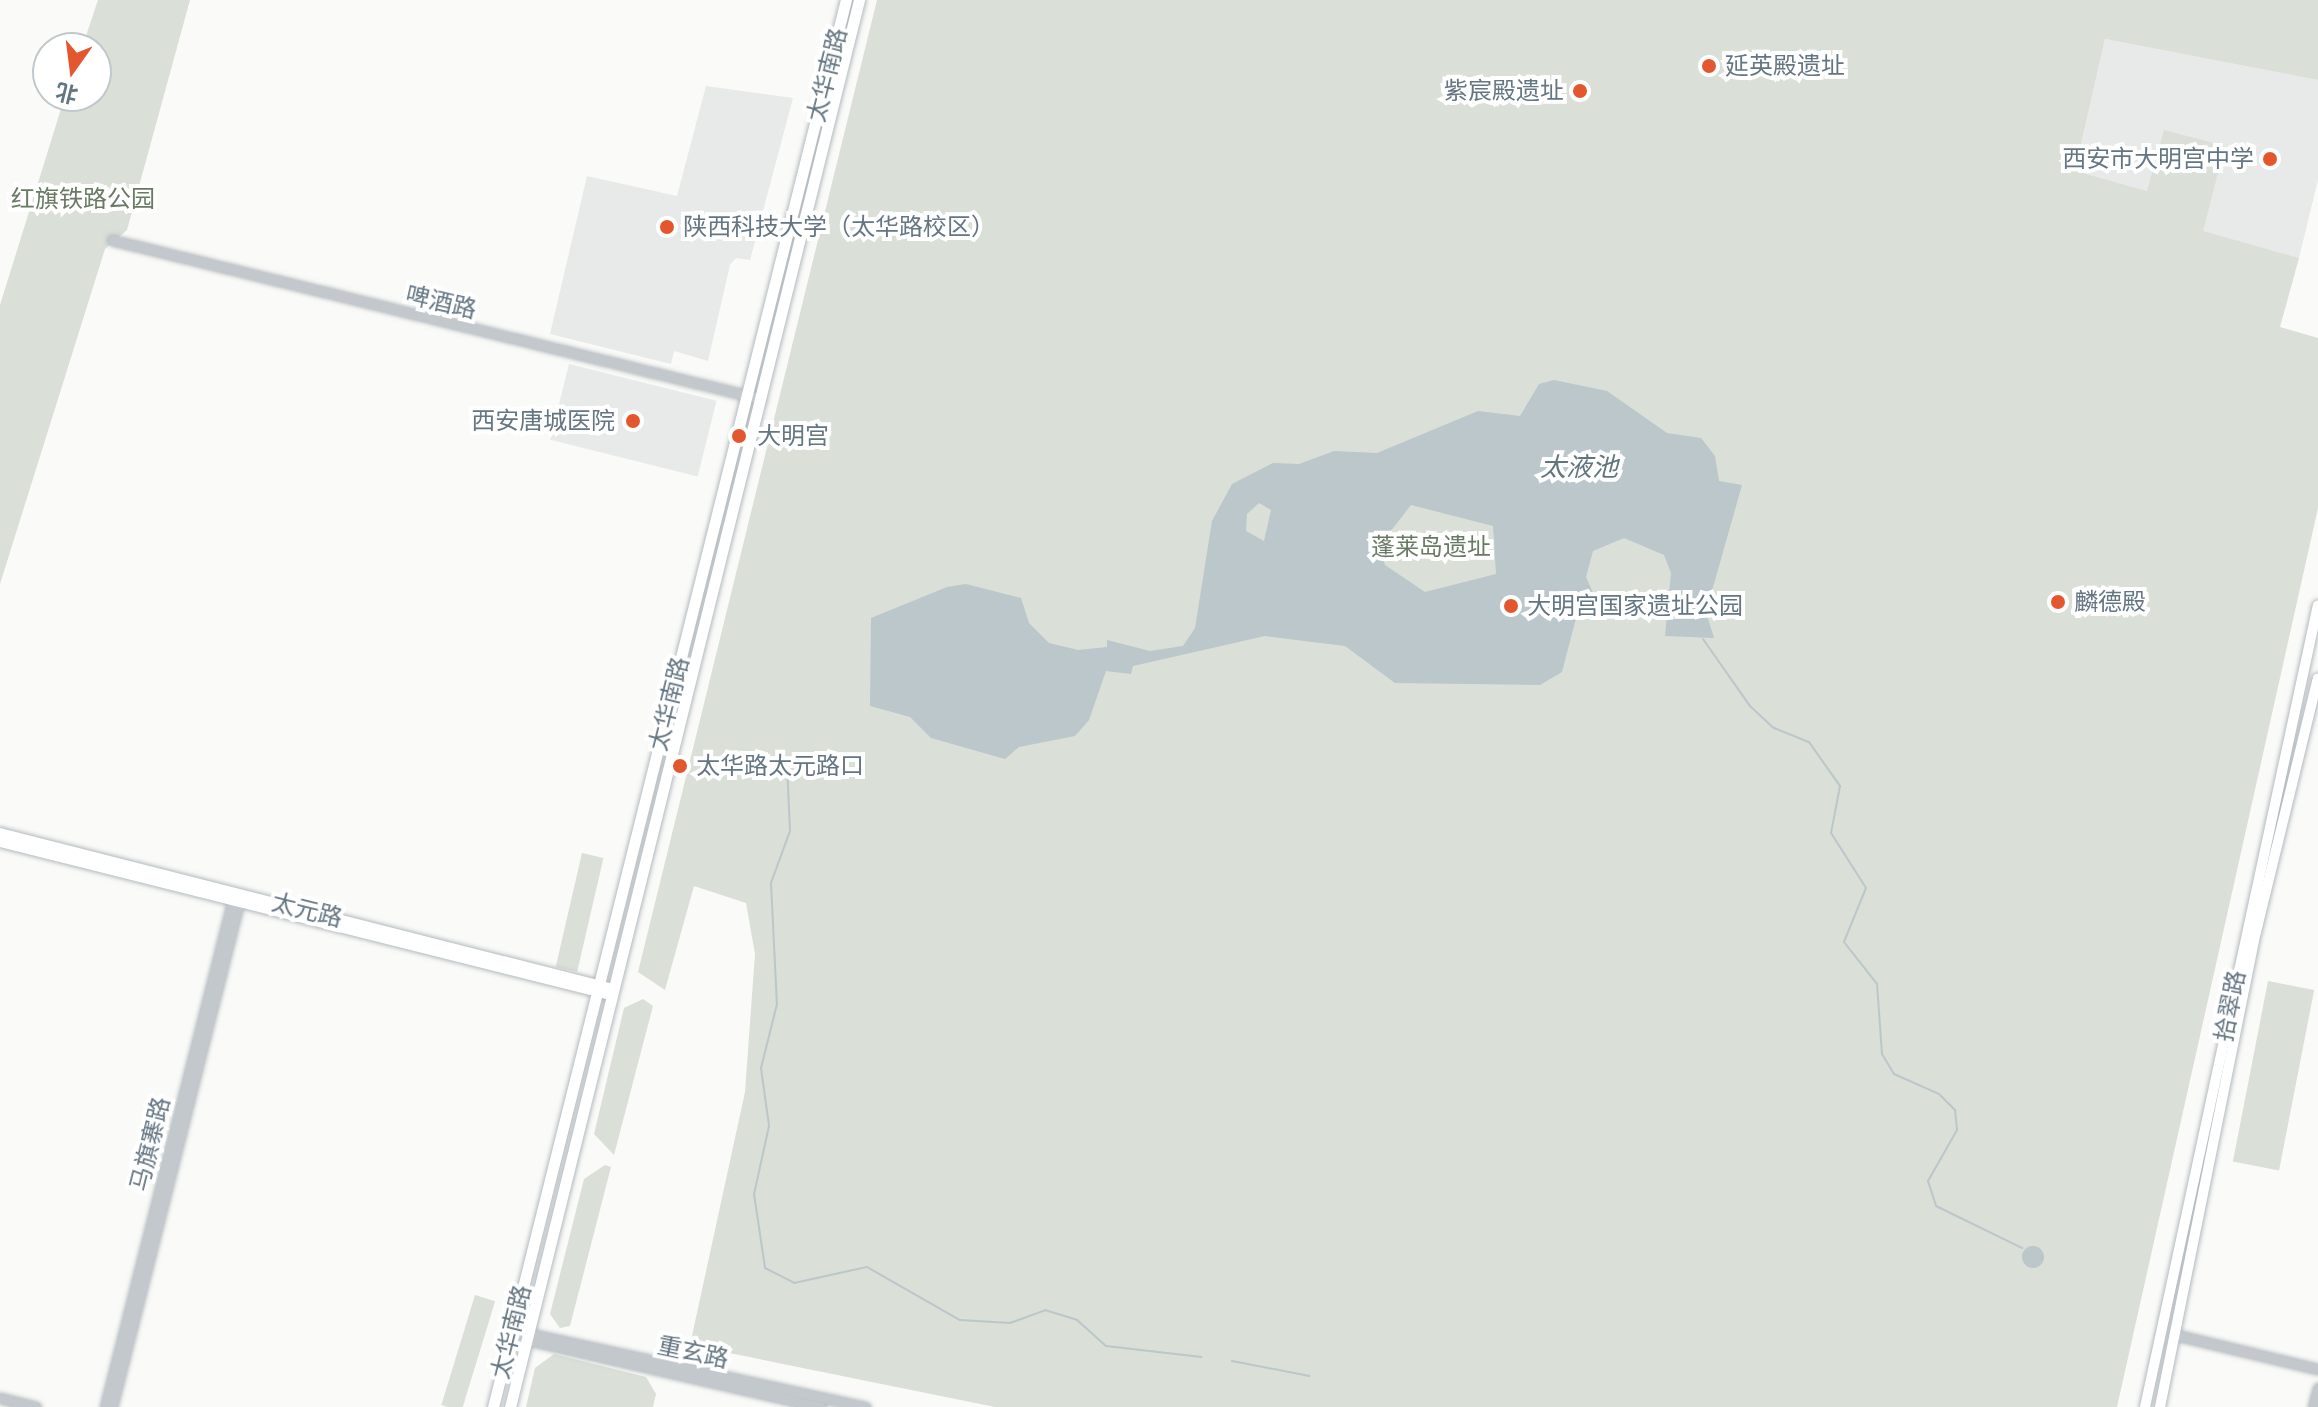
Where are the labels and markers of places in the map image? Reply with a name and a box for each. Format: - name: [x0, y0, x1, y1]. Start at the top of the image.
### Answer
- place label: 延英殿遗址: [1725, 52, 1845, 80]
- marker: 延英殿遗址: [1700, 57, 1718, 75]
- place label: 紫宸殿遗址: [1444, 77, 1564, 105]
- marker: 紫宸殿遗址: [1571, 82, 1589, 100]
- place label: 西安市大明宫中学: [2062, 145, 2254, 173]
- marker: 西安市大明宫中学: [2261, 150, 2279, 168]
- place label: 陕西科技大学（太华路校区）: [683, 213, 995, 241]
- marker: 陕西科技大学（太华路校区）: [658, 218, 676, 236]
- place label: 西安唐城医院: [471, 407, 615, 435]
- marker: 西安唐城医院: [622, 410, 644, 432]
- place label: 大明宫: [757, 422, 829, 450]
- marker: 大明宫: [728, 425, 750, 447]
- place label: 麟德殿: [2074, 588, 2146, 616]
- place label: 大明宫国家遗址公园: [1527, 592, 1743, 620]
- marker: 麟德殿: [2049, 593, 2067, 611]
- marker: 大明宫国家遗址公园: [1502, 597, 1520, 615]
- place label: 太华路太元路口: [696, 752, 864, 780]
- marker: 太华路太元路口: [671, 757, 689, 775]

